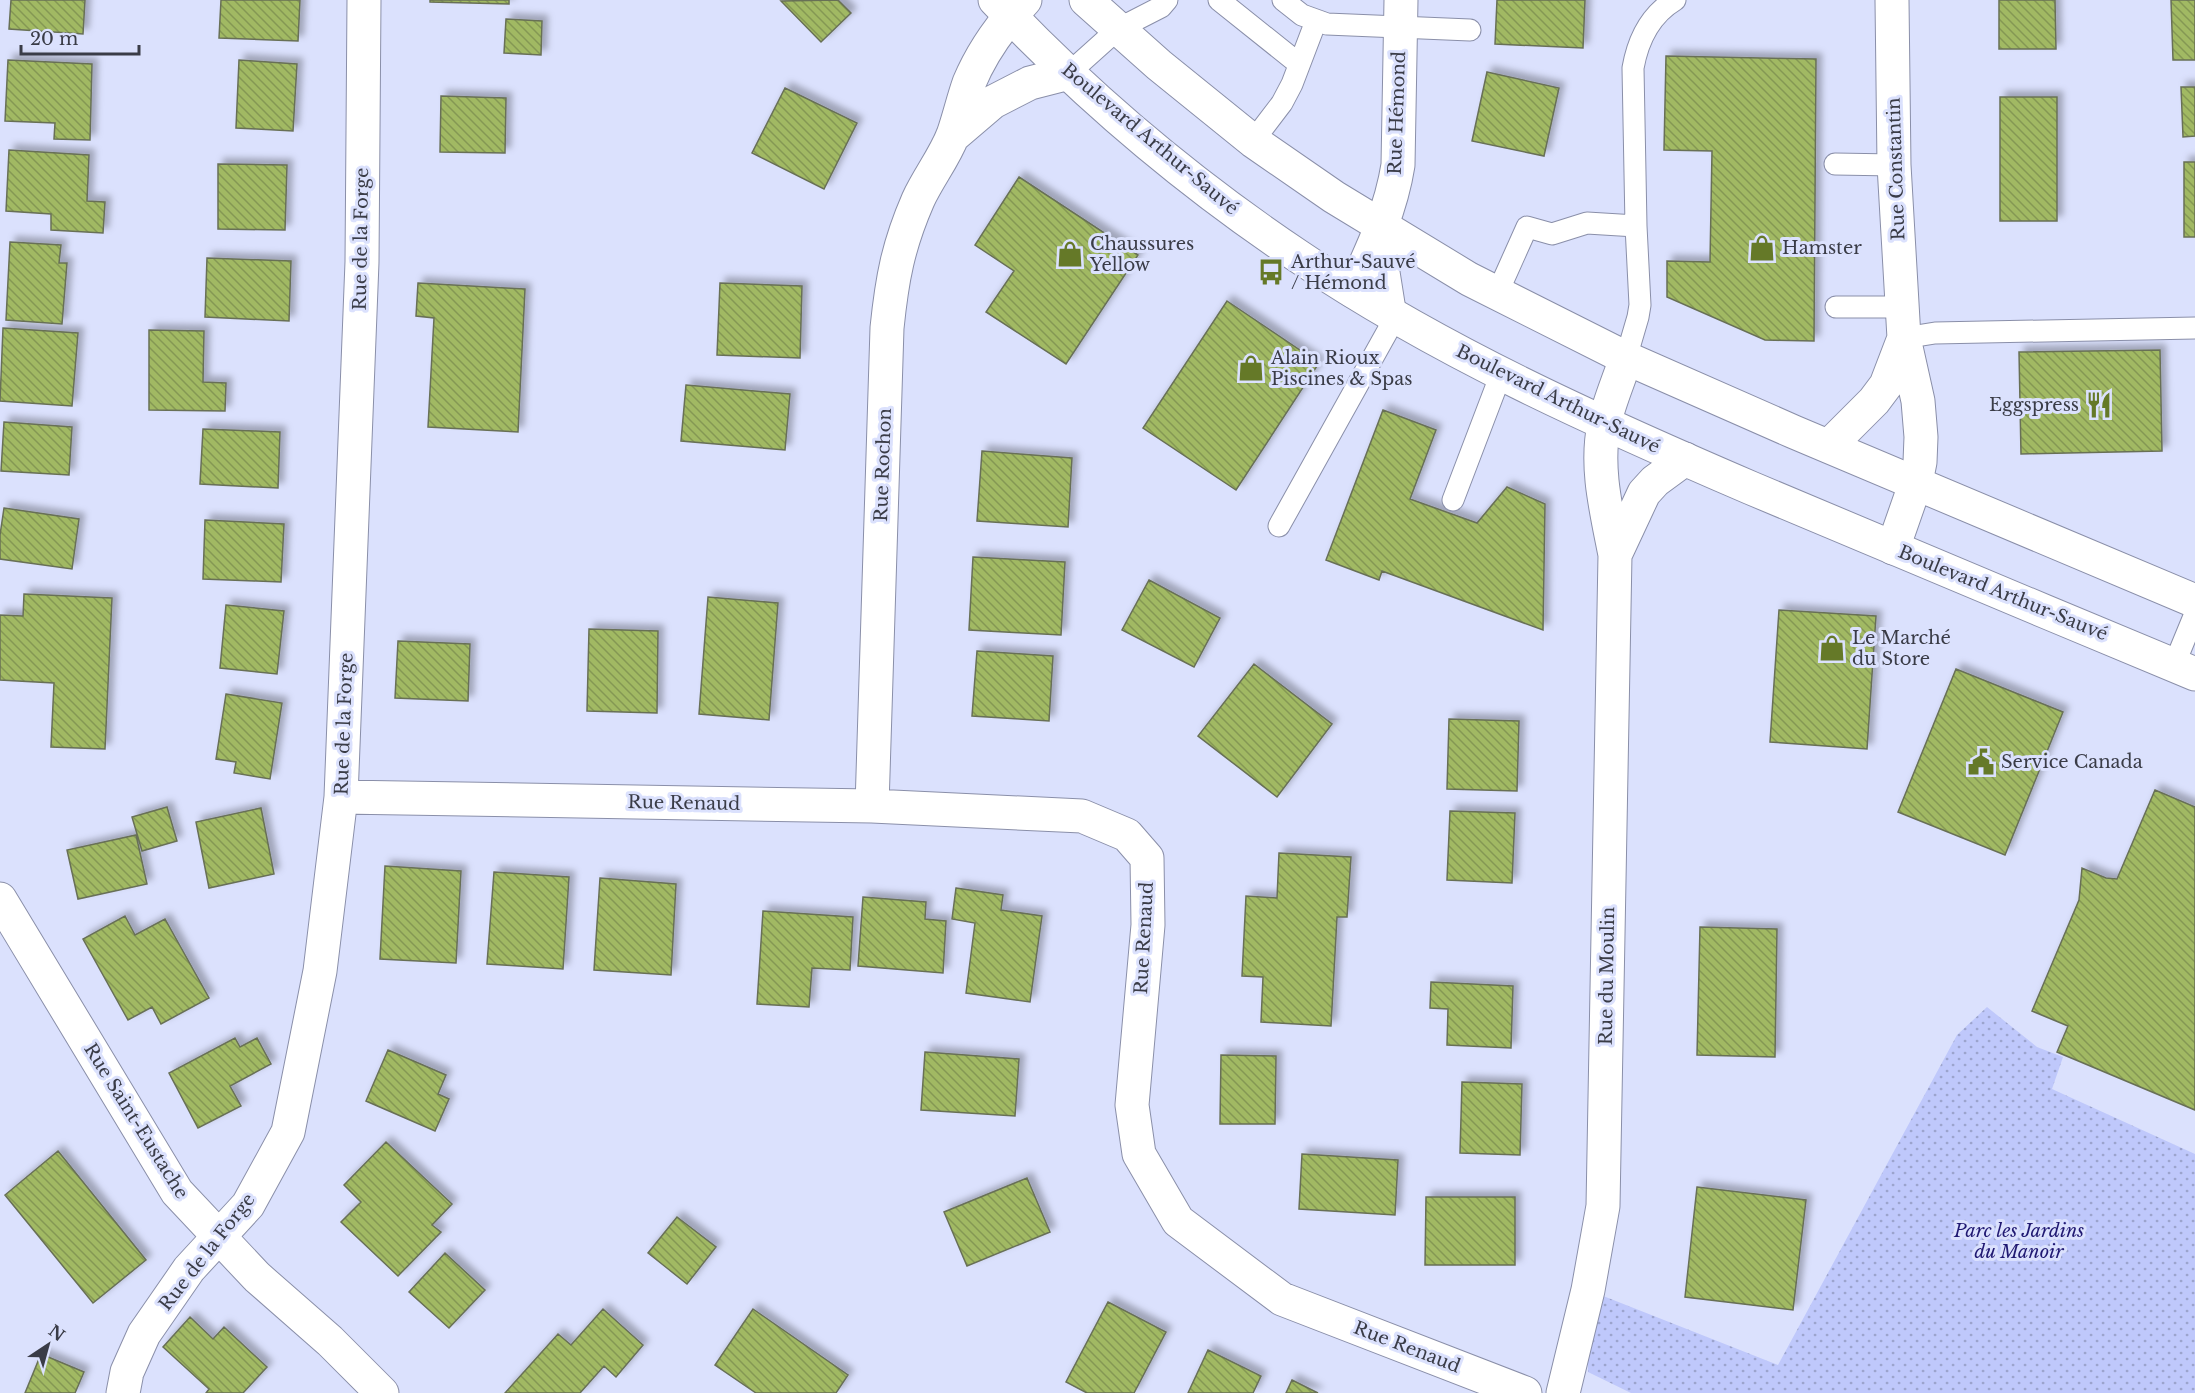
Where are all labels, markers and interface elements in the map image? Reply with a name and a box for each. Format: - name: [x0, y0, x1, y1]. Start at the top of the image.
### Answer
- scale bar: [21, 18, 140, 56]
- text: 20 m: [30, 28, 78, 50]
- street label: Rue Hémond: [1384, 51, 1410, 175]
- street label: Boulevard Arthur-Sauvé: [1057, 59, 1243, 219]
- street label: Rue Constantin: [1883, 97, 1909, 241]
- street label: Rue de la Forge: [349, 167, 373, 311]
- place label: Chaussures Yellow: [1089, 233, 1194, 276]
- shop icon: Hamster: [1747, 233, 1777, 263]
- place label: Hamster: [1782, 237, 1862, 259]
- shop icon: Chaussures Yellow: [1055, 239, 1085, 269]
- place label: Arthur-Sauvé / Hémond: [1290, 251, 1416, 294]
- bus stop icon: Arthur-Sauvé / Hémond: [1256, 257, 1286, 287]
- street label: Boulevard Arthur-Sauvé: [1453, 340, 1663, 458]
- place label: Alain Rioux Piscines & Spas: [1270, 347, 1412, 390]
- shop icon: Alain Rioux Piscines & Spas: [1236, 353, 1266, 383]
- restaurant icon: Eggspress: [2084, 390, 2114, 420]
- place label: Eggspress: [1989, 394, 2079, 416]
- street label: Rue Rochon: [870, 408, 896, 522]
- street label: Boulevard Arthur-Sauvé: [1895, 541, 2111, 645]
- place label: Le Marché du Store: [1852, 627, 1951, 670]
- shop icon: Le Marché du Store: [1817, 633, 1847, 663]
- street label: Rue de la Forge: [331, 652, 357, 796]
- public building icon: Service Canada: [1966, 747, 1996, 777]
- place label: Service Canada: [2001, 751, 2143, 773]
- street label: Rue Renaud: [627, 791, 741, 815]
- street label: Rue Renaud: [1130, 881, 1158, 995]
- street label: Rue du Moulin: [1595, 907, 1619, 1045]
- street label: Rue Saint-Eustache: [79, 1039, 193, 1203]
- street label: Rue de la Forge: [154, 1189, 260, 1315]
- park label: Parc les Jardins du Manoir: [1953, 1220, 2084, 1263]
- north arrow: [18, 1315, 78, 1375]
- street label: Rue Renaud: [1350, 1317, 1464, 1377]
- text: N: [45, 1320, 69, 1345]

